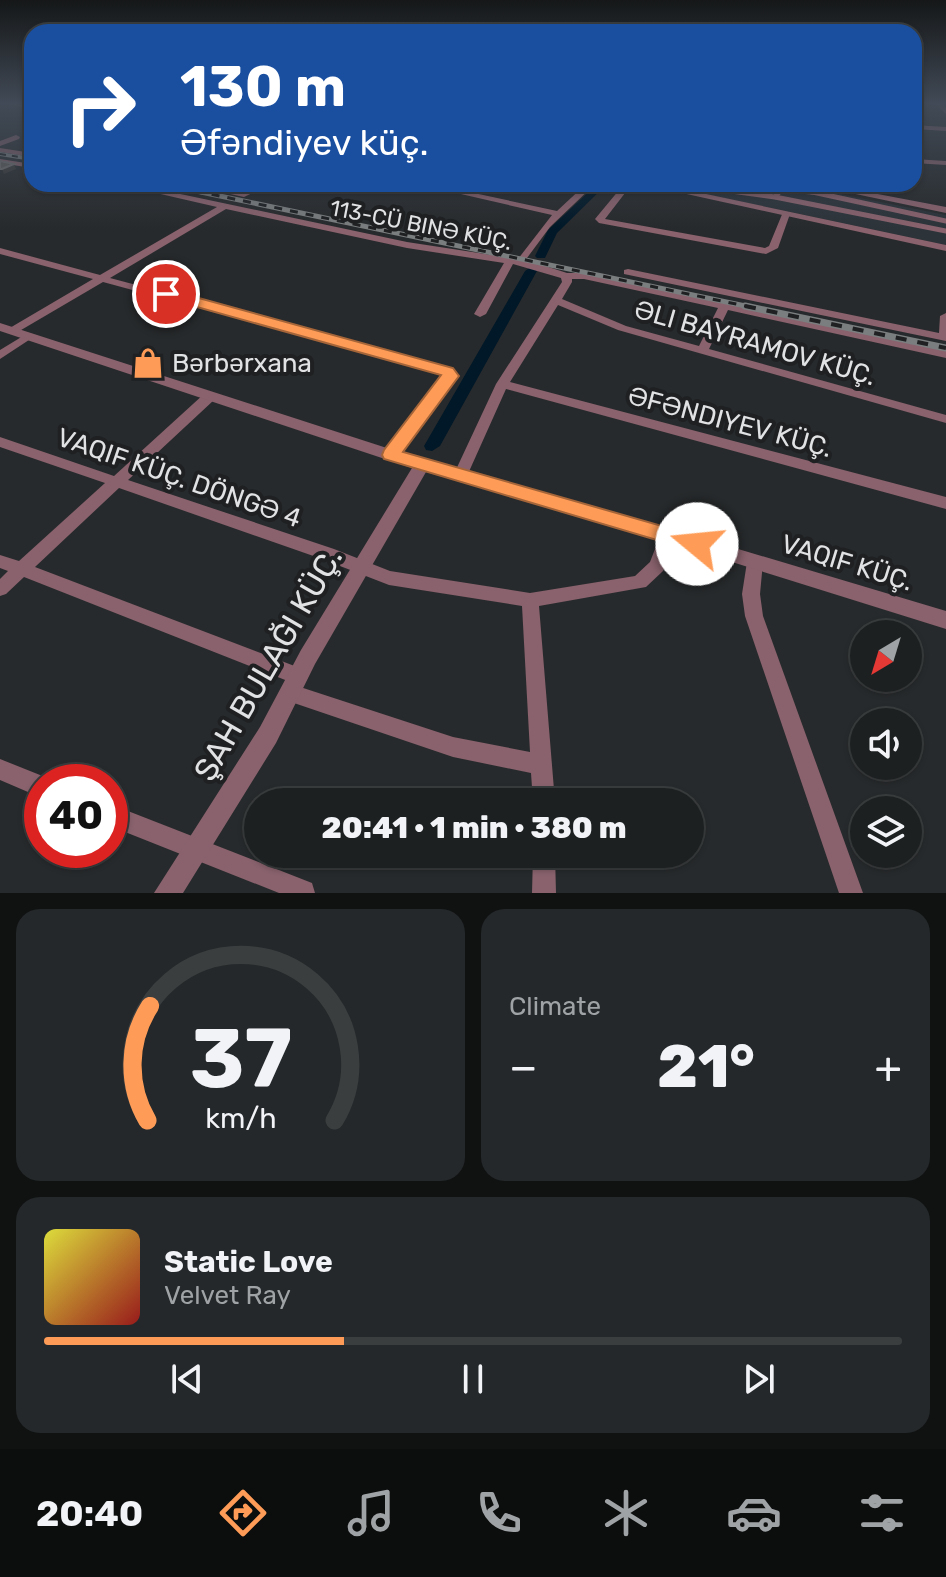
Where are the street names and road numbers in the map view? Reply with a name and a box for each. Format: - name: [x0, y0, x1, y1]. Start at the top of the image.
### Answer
- street label: 113-CÜ BINƏ KÜÇ.: [328, 194, 514, 256]
- street label: ƏLI BAYRAMOV KÜÇ.: [631, 294, 879, 392]
- street label: ƏFƏNDIYEV KÜÇ.: [625, 380, 835, 464]
- street label: VAQIF KÜÇ. DÖNGƏ 4: [53, 422, 305, 534]
- street label: VAQIF KÜÇ.: [777, 528, 917, 598]
- street label: ŞAH BULAĞI KÜÇ.: [186, 540, 350, 788]

